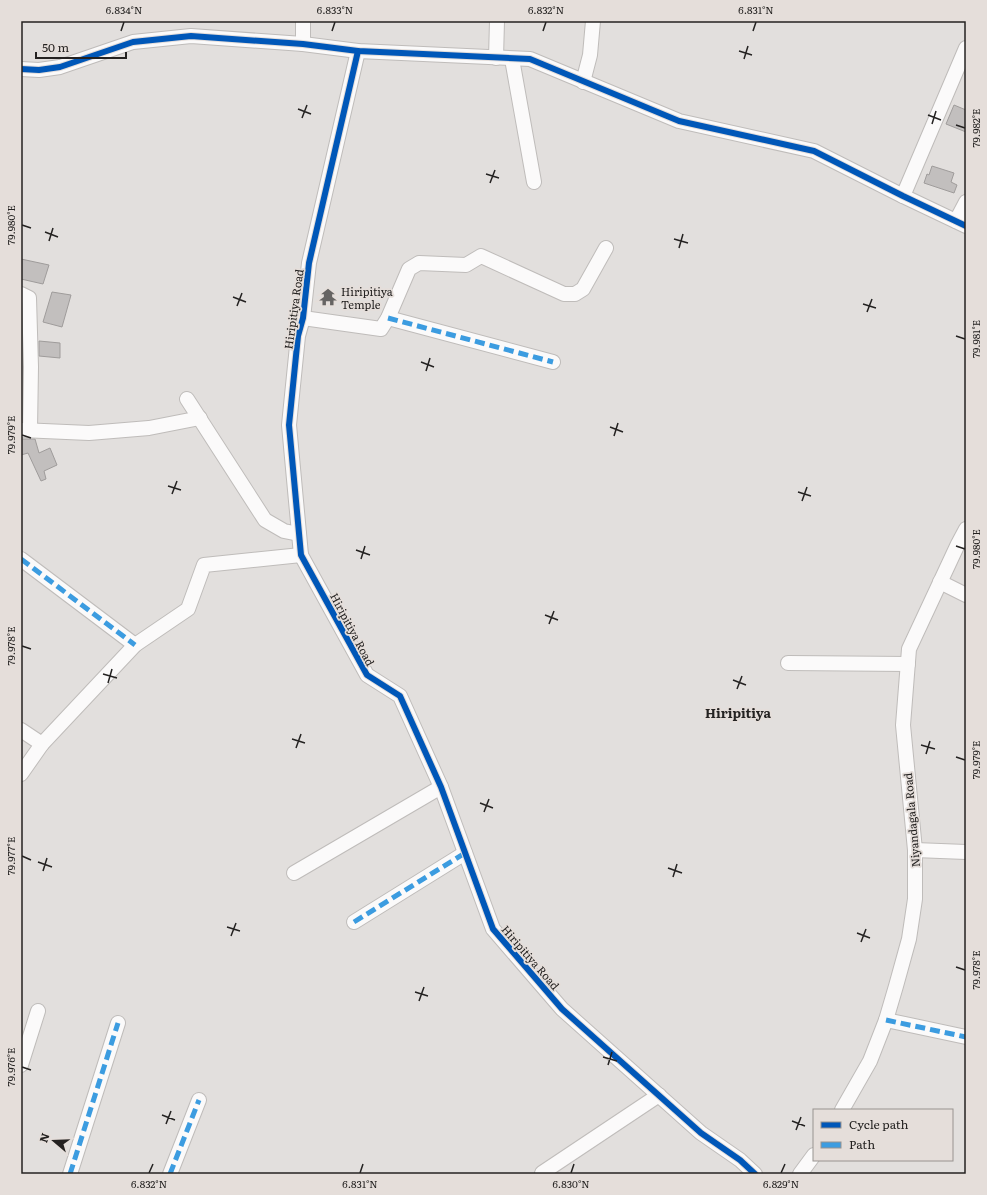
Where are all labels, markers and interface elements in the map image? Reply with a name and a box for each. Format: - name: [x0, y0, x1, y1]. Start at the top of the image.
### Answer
- text: 6.834°N: [106, 2, 142, 17]
- text: 6.833°N: [317, 2, 353, 17]
- text: 6.832°N: [528, 2, 564, 17]
- text: 6.831°N: [738, 2, 774, 17]
- scale bar: [36, 34, 126, 60]
- text: 50 m: [42, 38, 69, 56]
- text: 79.982°E: [968, 109, 983, 147]
- text: 79.980°E: [3, 205, 18, 245]
- street label: Hiripitiya Road: [279, 268, 307, 350]
- place label: Hiripitiya Temple: [341, 283, 393, 312]
- temple icon: Hiripitiya Temple: [318, 287, 338, 307]
- text: 79.981°E: [968, 320, 983, 358]
- text: 79.979°E: [3, 416, 18, 454]
- text: 79.980°E: [968, 529, 983, 569]
- street label: Hiripitiya Road: [327, 590, 379, 669]
- text: 79.978°E: [3, 627, 18, 666]
- district label: Hiripitiya: [705, 703, 771, 722]
- text: 79.979°E: [968, 741, 983, 779]
- street label: Niyandagala Road: [899, 772, 923, 868]
- text: 79.977°E: [3, 837, 18, 875]
- street label: Hiripitiya Road: [499, 921, 564, 993]
- text: 79.978°E: [968, 951, 983, 990]
- text: 79.976°E: [3, 1048, 18, 1086]
- legend: [813, 1109, 953, 1161]
- text: Cycle path: [849, 1115, 909, 1133]
- north arrow: [34, 1121, 74, 1161]
- text: N: [35, 1130, 53, 1144]
- text: Path: [849, 1135, 875, 1153]
- text: 6.832°N: [131, 1176, 167, 1191]
- text: 6.831°N: [342, 1176, 378, 1191]
- text: 6.830°N: [552, 1176, 590, 1191]
- text: 6.829°N: [763, 1176, 799, 1191]

